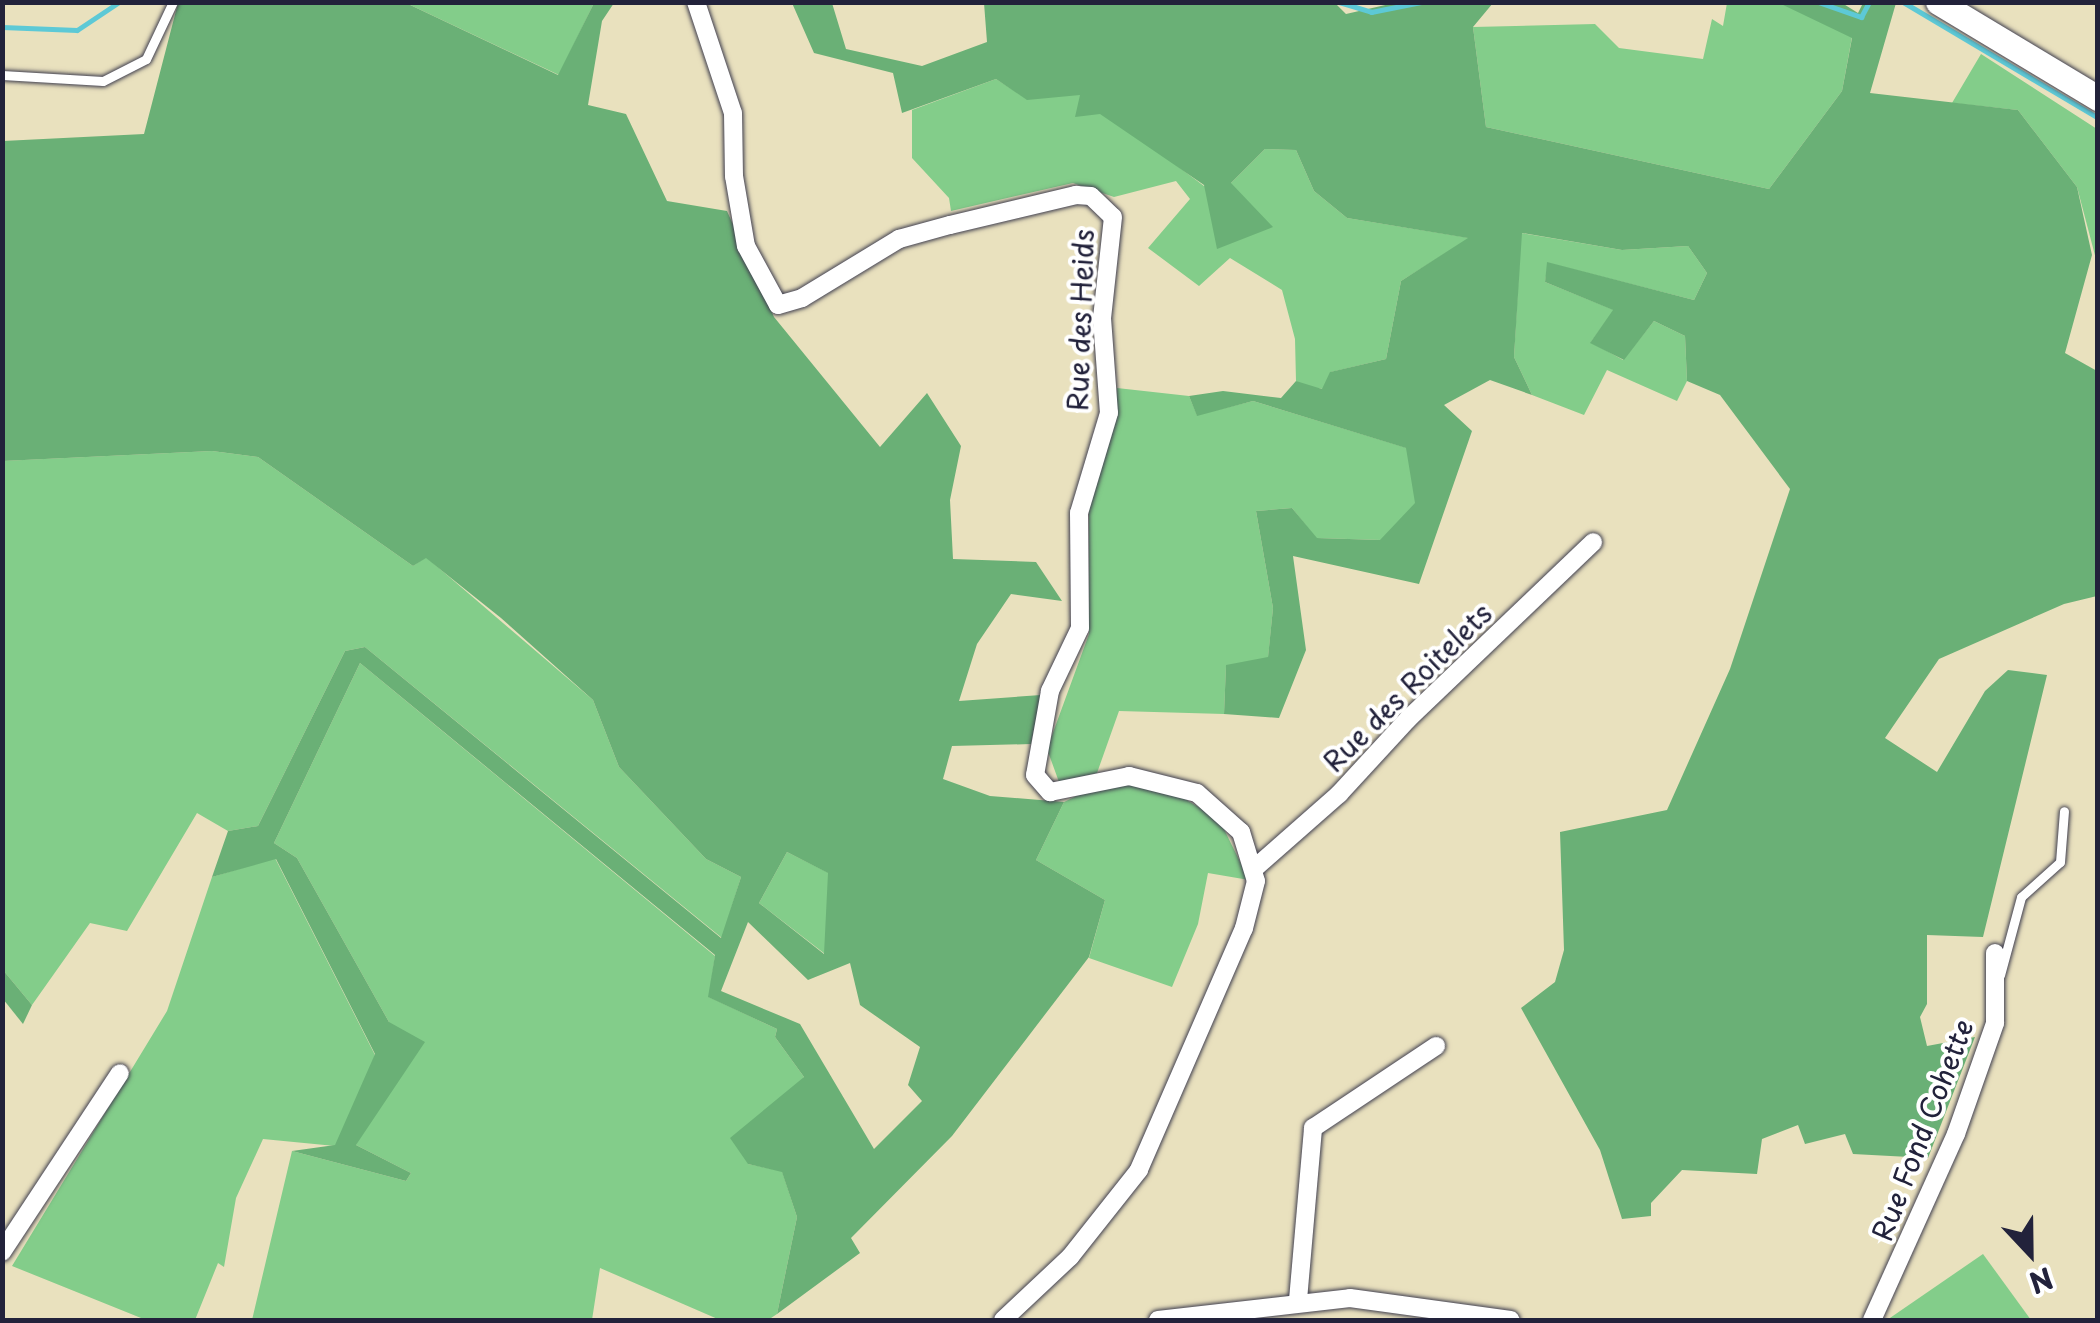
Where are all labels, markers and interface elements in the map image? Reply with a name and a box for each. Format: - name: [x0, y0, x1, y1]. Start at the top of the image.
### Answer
- street label: Rue des Heids: [1060, 226, 1100, 414]
- street label: Rue des Roitelets: [1314, 594, 1500, 780]
- street label: Rue Fond Cohette: [1864, 1013, 1980, 1247]
- north arrow: [1980, 1203, 2080, 1303]
- text: N: [2023, 1257, 2060, 1305]

